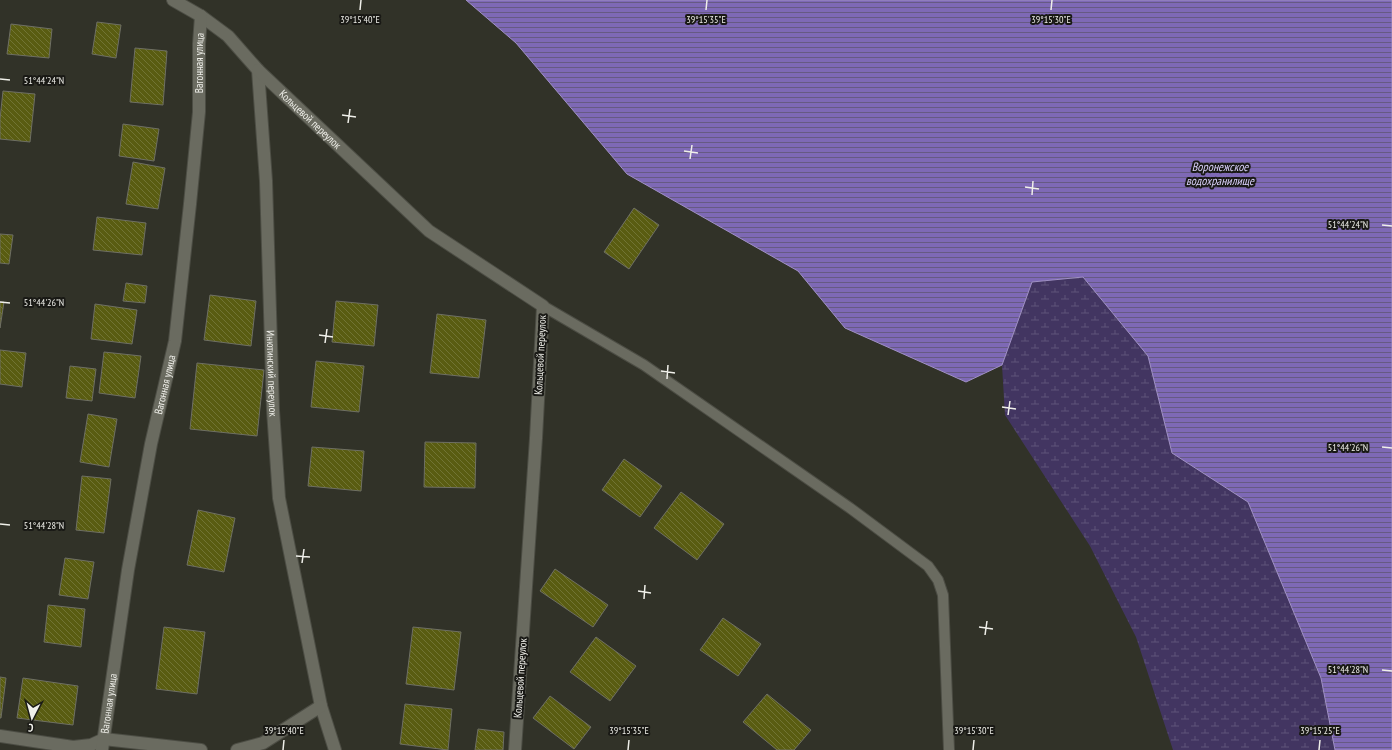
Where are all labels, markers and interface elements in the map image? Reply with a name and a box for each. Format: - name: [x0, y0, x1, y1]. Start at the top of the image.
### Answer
- text: 39°15'40"E: [340, 13, 380, 26]
- text: 39°15'35"E: [686, 13, 726, 26]
- text: 39°15'30"E: [1031, 13, 1071, 26]
- street label: Вагонная улица: [192, 32, 207, 93]
- text: 51°44'24"N: [24, 74, 64, 87]
- street label: Кольцевой переулок: [276, 87, 345, 152]
- water label: Воронежское водохранилище: [1186, 159, 1255, 188]
- text: 51°44'24"N: [1328, 218, 1368, 231]
- text: 51°44'26"N: [24, 296, 64, 309]
- street label: Кольцевой переулок: [531, 314, 549, 395]
- street label: Инютинский переулок: [264, 330, 280, 418]
- street label: Вагонная улица: [151, 353, 179, 416]
- text: 51°44'26"N: [1328, 441, 1368, 454]
- text: 51°44'28"N: [24, 519, 64, 532]
- street label: Кольцевой переулок: [510, 637, 530, 718]
- text: 51°44'28"N: [1328, 663, 1368, 676]
- street label: Вагонная улица: [97, 672, 120, 734]
- north arrow: [12, 698, 52, 738]
- text: С: [28, 721, 34, 735]
- text: 39°15'40"E: [264, 724, 304, 737]
- text: 39°15'35"E: [609, 724, 649, 737]
- text: 39°15'30"E: [954, 724, 994, 737]
- text: 39°15'25"E: [1300, 724, 1340, 737]

